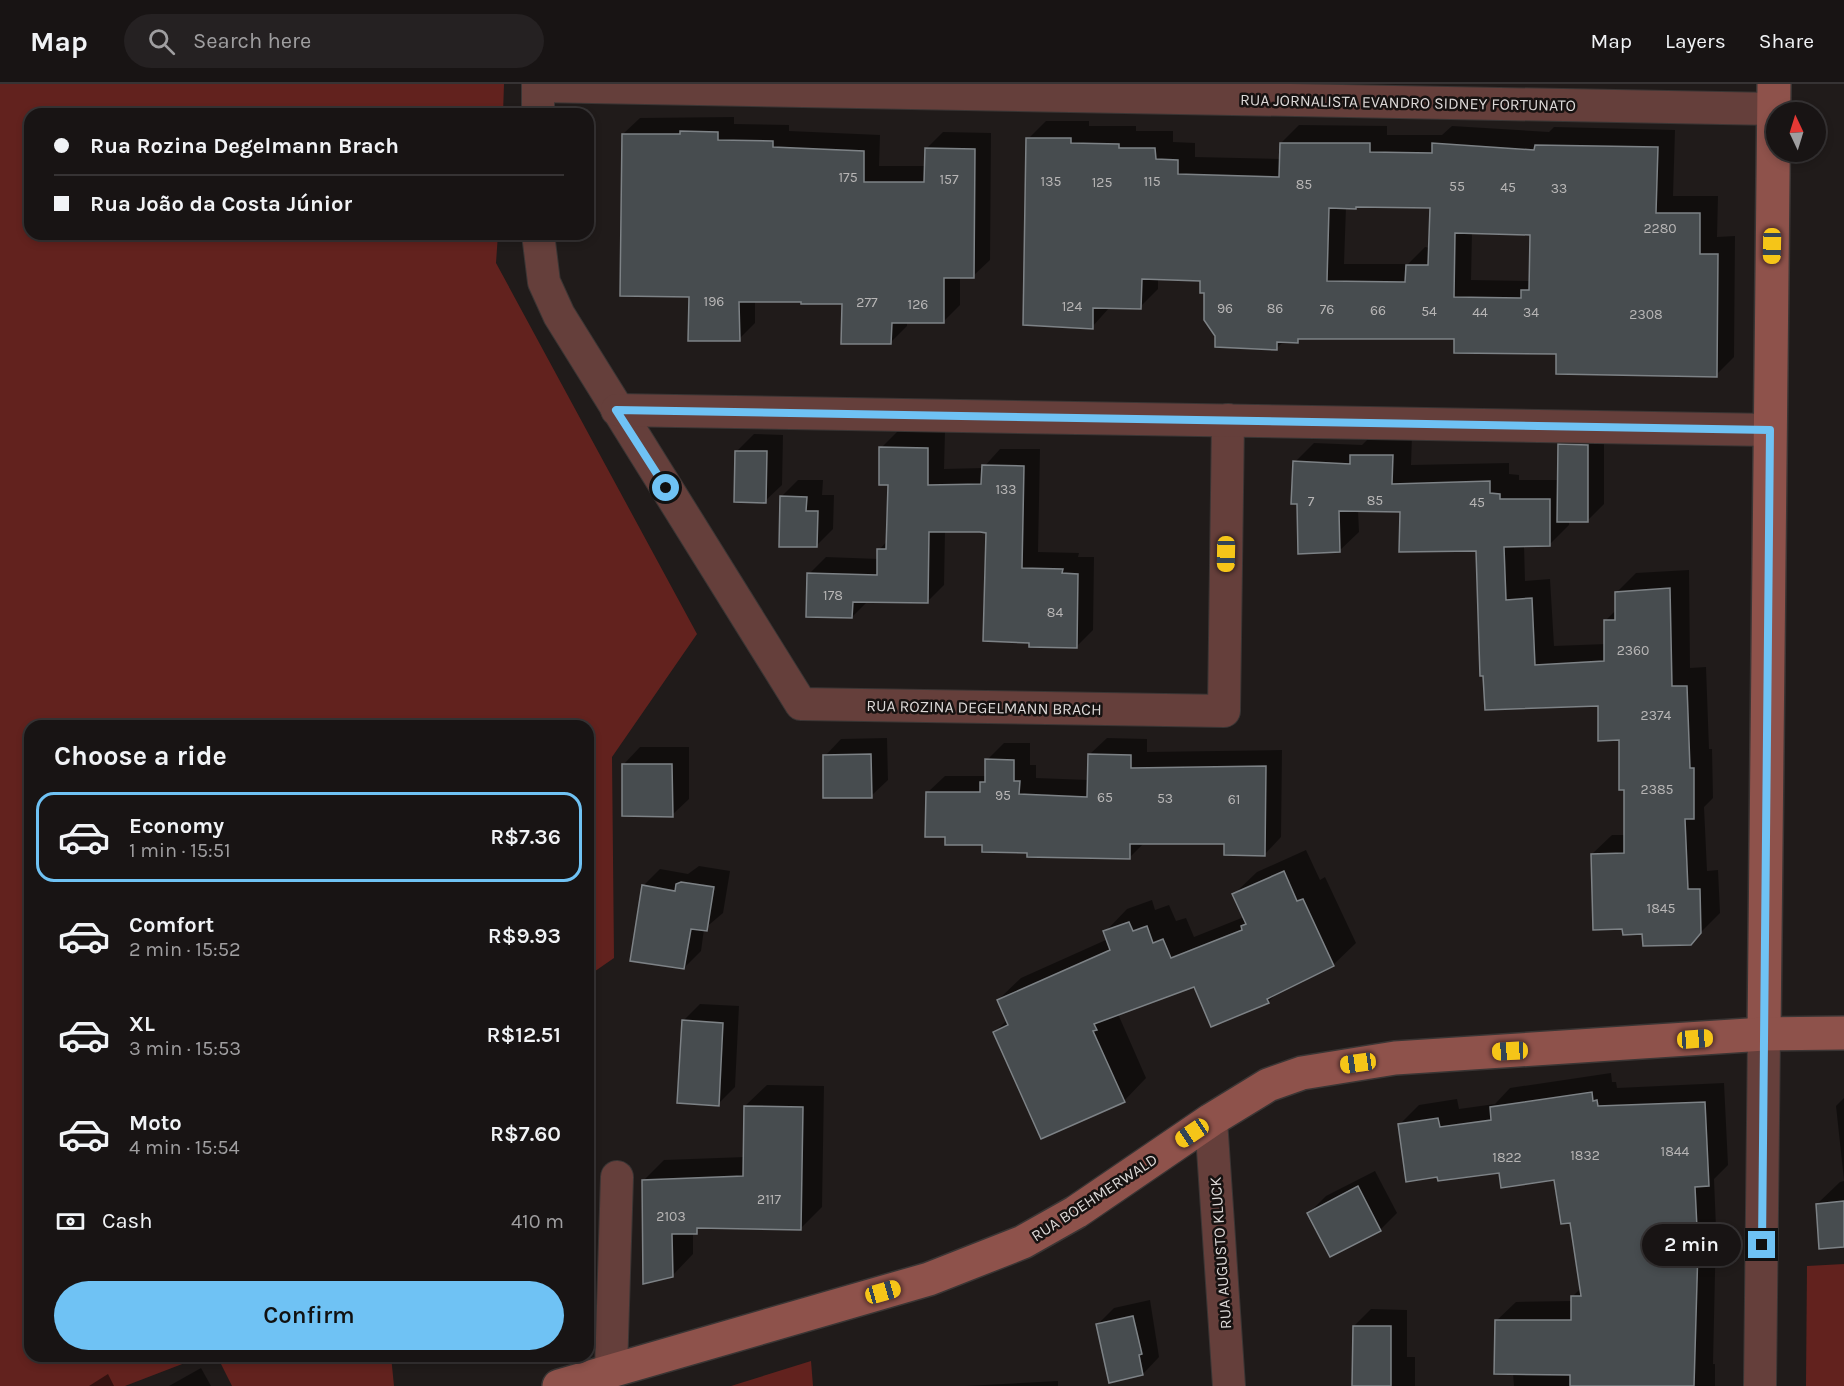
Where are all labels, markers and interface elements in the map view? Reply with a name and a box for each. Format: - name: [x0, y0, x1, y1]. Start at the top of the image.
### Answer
- search box: [124, 14, 544, 68]
- text: Map: [30, 25, 88, 58]
- icon: search: [145, 25, 178, 58]
- text: Search here: [193, 28, 311, 54]
- text: Map: [1590, 29, 1632, 53]
- text: Layers: [1665, 29, 1726, 53]
- text: Share: [1759, 29, 1814, 53]
- street label: RUA JORNALISTA EVANDRO SIDNEY FORTUNATO: [1240, 90, 1576, 115]
- north arrow: [1766, 102, 1826, 162]
- map controls: [1766, 102, 1826, 162]
- text: Rua Rozina Degelmann Brach: [90, 133, 399, 159]
- house number: 175: [838, 169, 858, 186]
- house number: 157: [939, 171, 959, 188]
- house number: 135: [1041, 173, 1061, 190]
- house number: 115: [1143, 173, 1161, 190]
- house number: 125: [1092, 174, 1112, 191]
- house number: 85: [1296, 176, 1312, 193]
- house number: 55: [1449, 178, 1465, 195]
- house number: 45: [1500, 179, 1516, 196]
- house number: 33: [1551, 180, 1567, 197]
- text: Rua João da Costa Júnior: [90, 191, 352, 217]
- house number: 2280: [1643, 220, 1677, 237]
- car: [1763, 228, 1781, 264]
- house number: 196: [704, 293, 724, 310]
- house number: 277: [856, 294, 878, 311]
- house number: 126: [908, 296, 928, 313]
- house number: 124: [1062, 298, 1082, 315]
- house number: 96: [1217, 300, 1233, 317]
- house number: 86: [1267, 300, 1283, 317]
- house number: 76: [1320, 301, 1334, 318]
- house number: 66: [1370, 302, 1386, 319]
- house number: 54: [1421, 303, 1437, 320]
- house number: 44: [1472, 304, 1488, 321]
- house number: 34: [1523, 304, 1539, 321]
- house number: 2308: [1629, 306, 1663, 323]
- route start: [652, 474, 679, 501]
- house number: 133: [995, 481, 1017, 498]
- house number: 85: [1367, 492, 1383, 509]
- house number: 7: [1308, 493, 1315, 510]
- house number: 45: [1469, 494, 1485, 511]
- car: [1217, 536, 1235, 572]
- house number: 178: [823, 587, 843, 604]
- house number: 84: [1047, 604, 1063, 621]
- house number: 2360: [1617, 642, 1649, 659]
- street label: RUA ROZINA DEGELMANN BRACH: [866, 696, 1102, 719]
- house number: 2374: [1641, 707, 1672, 724]
- text: Choose a ride: [54, 740, 227, 772]
- house number: 2385: [1641, 781, 1674, 798]
- house number: 95: [995, 787, 1011, 804]
- house number: 65: [1097, 789, 1113, 806]
- house number: 53: [1157, 790, 1173, 807]
- house number: 61: [1228, 791, 1240, 808]
- icon: car: [57, 810, 111, 864]
- text: Economy: [129, 813, 224, 839]
- text: R$7.36: [490, 824, 561, 850]
- text: 1 min · 15:51: [129, 839, 231, 862]
- house number: 1845: [1647, 900, 1676, 917]
- icon: car: [57, 909, 111, 963]
- text: Comfort: [129, 912, 214, 938]
- text: R$9.93: [488, 923, 561, 949]
- text: 2 min · 15:52: [129, 938, 241, 961]
- icon: car: [57, 1008, 111, 1062]
- text: XL: [129, 1011, 155, 1037]
- text: R$12.51: [486, 1022, 561, 1048]
- car: [1676, 1029, 1714, 1049]
- text: 3 min · 15:53: [129, 1037, 241, 1060]
- car: [1492, 1041, 1528, 1061]
- car: [1339, 1052, 1377, 1074]
- icon: car: [57, 1107, 111, 1161]
- text: Moto: [129, 1110, 182, 1136]
- car: [1172, 1115, 1212, 1151]
- text: R$7.60: [490, 1121, 561, 1147]
- text: 4 min · 15:54: [129, 1136, 240, 1159]
- house number: 1844: [1661, 1143, 1690, 1160]
- house number: 1832: [1570, 1147, 1600, 1164]
- house number: 1822: [1492, 1149, 1522, 1166]
- street label: RUA BOEHMERWALD: [1028, 1150, 1161, 1245]
- street label: RUA AUGUSTO KLUCK: [1206, 1176, 1235, 1330]
- house number: 2117: [757, 1191, 781, 1208]
- icon: cash: [54, 1205, 87, 1238]
- text: Cash: [102, 1208, 152, 1234]
- house number: 2103: [656, 1208, 686, 1225]
- text: 410 m: [511, 1210, 564, 1233]
- callout: 2 min: [1642, 1224, 1741, 1266]
- route end: [1748, 1231, 1775, 1258]
- text: 2 min: [1664, 1233, 1719, 1256]
- car: [863, 1278, 903, 1306]
- button: Confirm: [54, 1281, 564, 1350]

